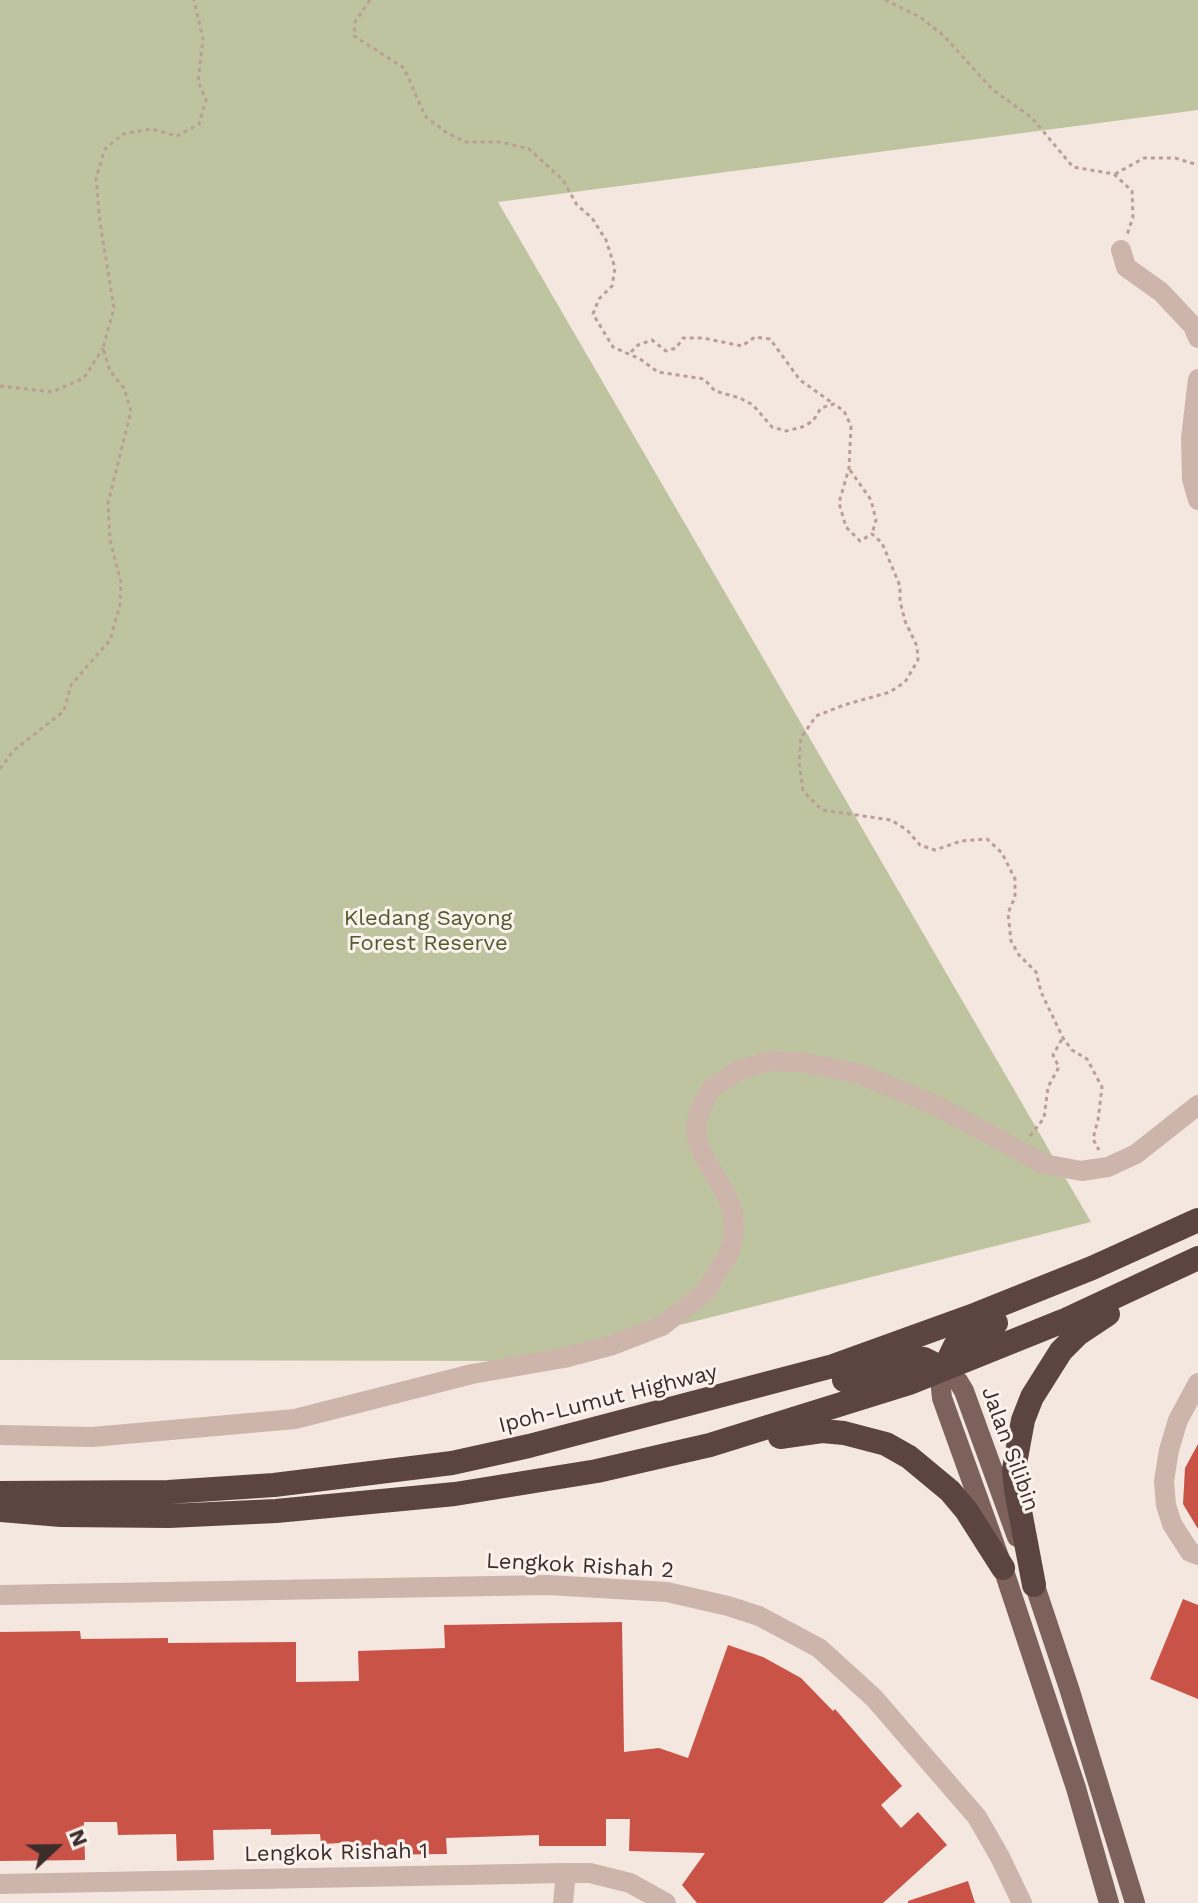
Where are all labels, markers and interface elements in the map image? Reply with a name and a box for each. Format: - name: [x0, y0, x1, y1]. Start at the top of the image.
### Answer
- park label: Kledang Sayong Forest Reserve: [344, 906, 512, 958]
- street label: Ipoh-Lumut Highway: [496, 1359, 720, 1439]
- street label: Jalan Silibin: [975, 1383, 1045, 1515]
- street label: Lengkok Rishah 2: [485, 1548, 675, 1584]
- north arrow: [16, 1807, 96, 1887]
- text: N: [64, 1826, 93, 1850]
- street label: Lengkok Rishah 1: [244, 1838, 428, 1868]

